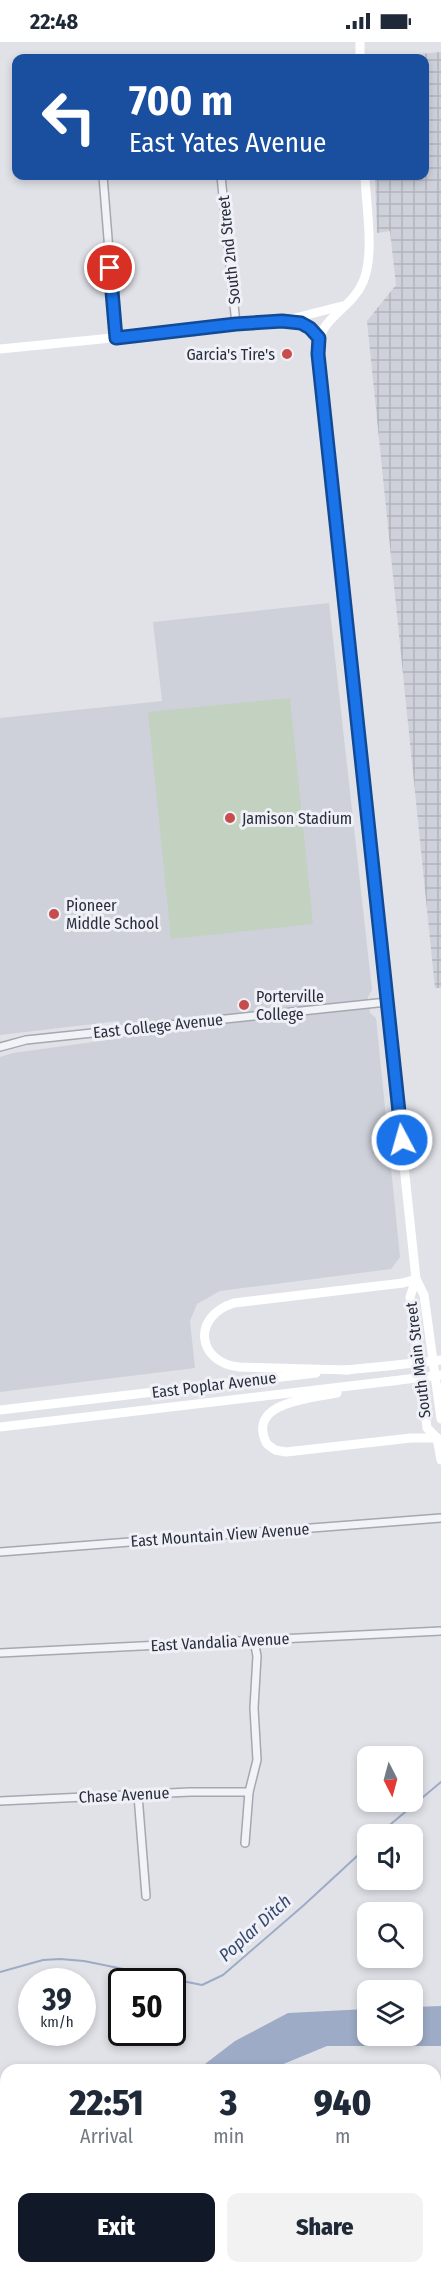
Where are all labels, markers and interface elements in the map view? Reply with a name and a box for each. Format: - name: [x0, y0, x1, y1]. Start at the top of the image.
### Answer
- text: 22:48: [30, 8, 78, 35]
- text: 700 m: [129, 76, 233, 126]
- icon: left: [30, 78, 108, 156]
- text: East Yates Avenue: [129, 127, 326, 159]
- street label: South 2nd Street: [214, 194, 244, 305]
- pin: [84, 242, 135, 293]
- icon: arrive: [93, 251, 126, 284]
- place label: Garcia's Tire's: [186, 345, 275, 364]
- marker: Garcia's Tire's: [280, 347, 294, 361]
- place label: Jamison Stadium: [242, 809, 352, 828]
- marker: Jamison Stadium: [223, 811, 237, 825]
- place label: Pioneer Middle School: [66, 896, 159, 933]
- marker: Pioneer Middle School: [47, 907, 61, 921]
- place label: Porterville College: [256, 987, 324, 1024]
- marker: Porterville College: [237, 998, 251, 1012]
- street label: East College Avenue: [92, 1010, 224, 1042]
- position arrow: [370, 1108, 434, 1172]
- street label: South Main Street: [401, 1300, 435, 1419]
- street label: East Poplar Avenue: [151, 1368, 277, 1402]
- street label: East Mountain View Avenue: [130, 1519, 310, 1551]
- street label: East Vandalia Avenue: [150, 1629, 290, 1655]
- north arrow: [357, 1746, 423, 1812]
- map controls: [357, 1746, 423, 2046]
- street label: Chase Avenue: [78, 1783, 170, 1807]
- button: sound: [357, 1824, 423, 1890]
- water label: Poplar Ditch: [214, 1890, 296, 1966]
- button: search: [357, 1902, 423, 1968]
- speed limit sign: 50: [108, 1968, 186, 2046]
- button: layers: [357, 1980, 423, 2046]
- text: 39: [42, 1982, 72, 2018]
- text: km/h: [40, 2013, 74, 2031]
- text: 22:51: [70, 2081, 144, 2125]
- text: 3: [220, 2081, 237, 2125]
- text: 940: [314, 2081, 371, 2125]
- text: Arrival: [80, 2124, 133, 2148]
- text: min: [213, 2124, 244, 2148]
- text: m: [335, 2124, 350, 2148]
- button: Exit: [18, 2193, 215, 2262]
- button: Share: [227, 2193, 423, 2262]

